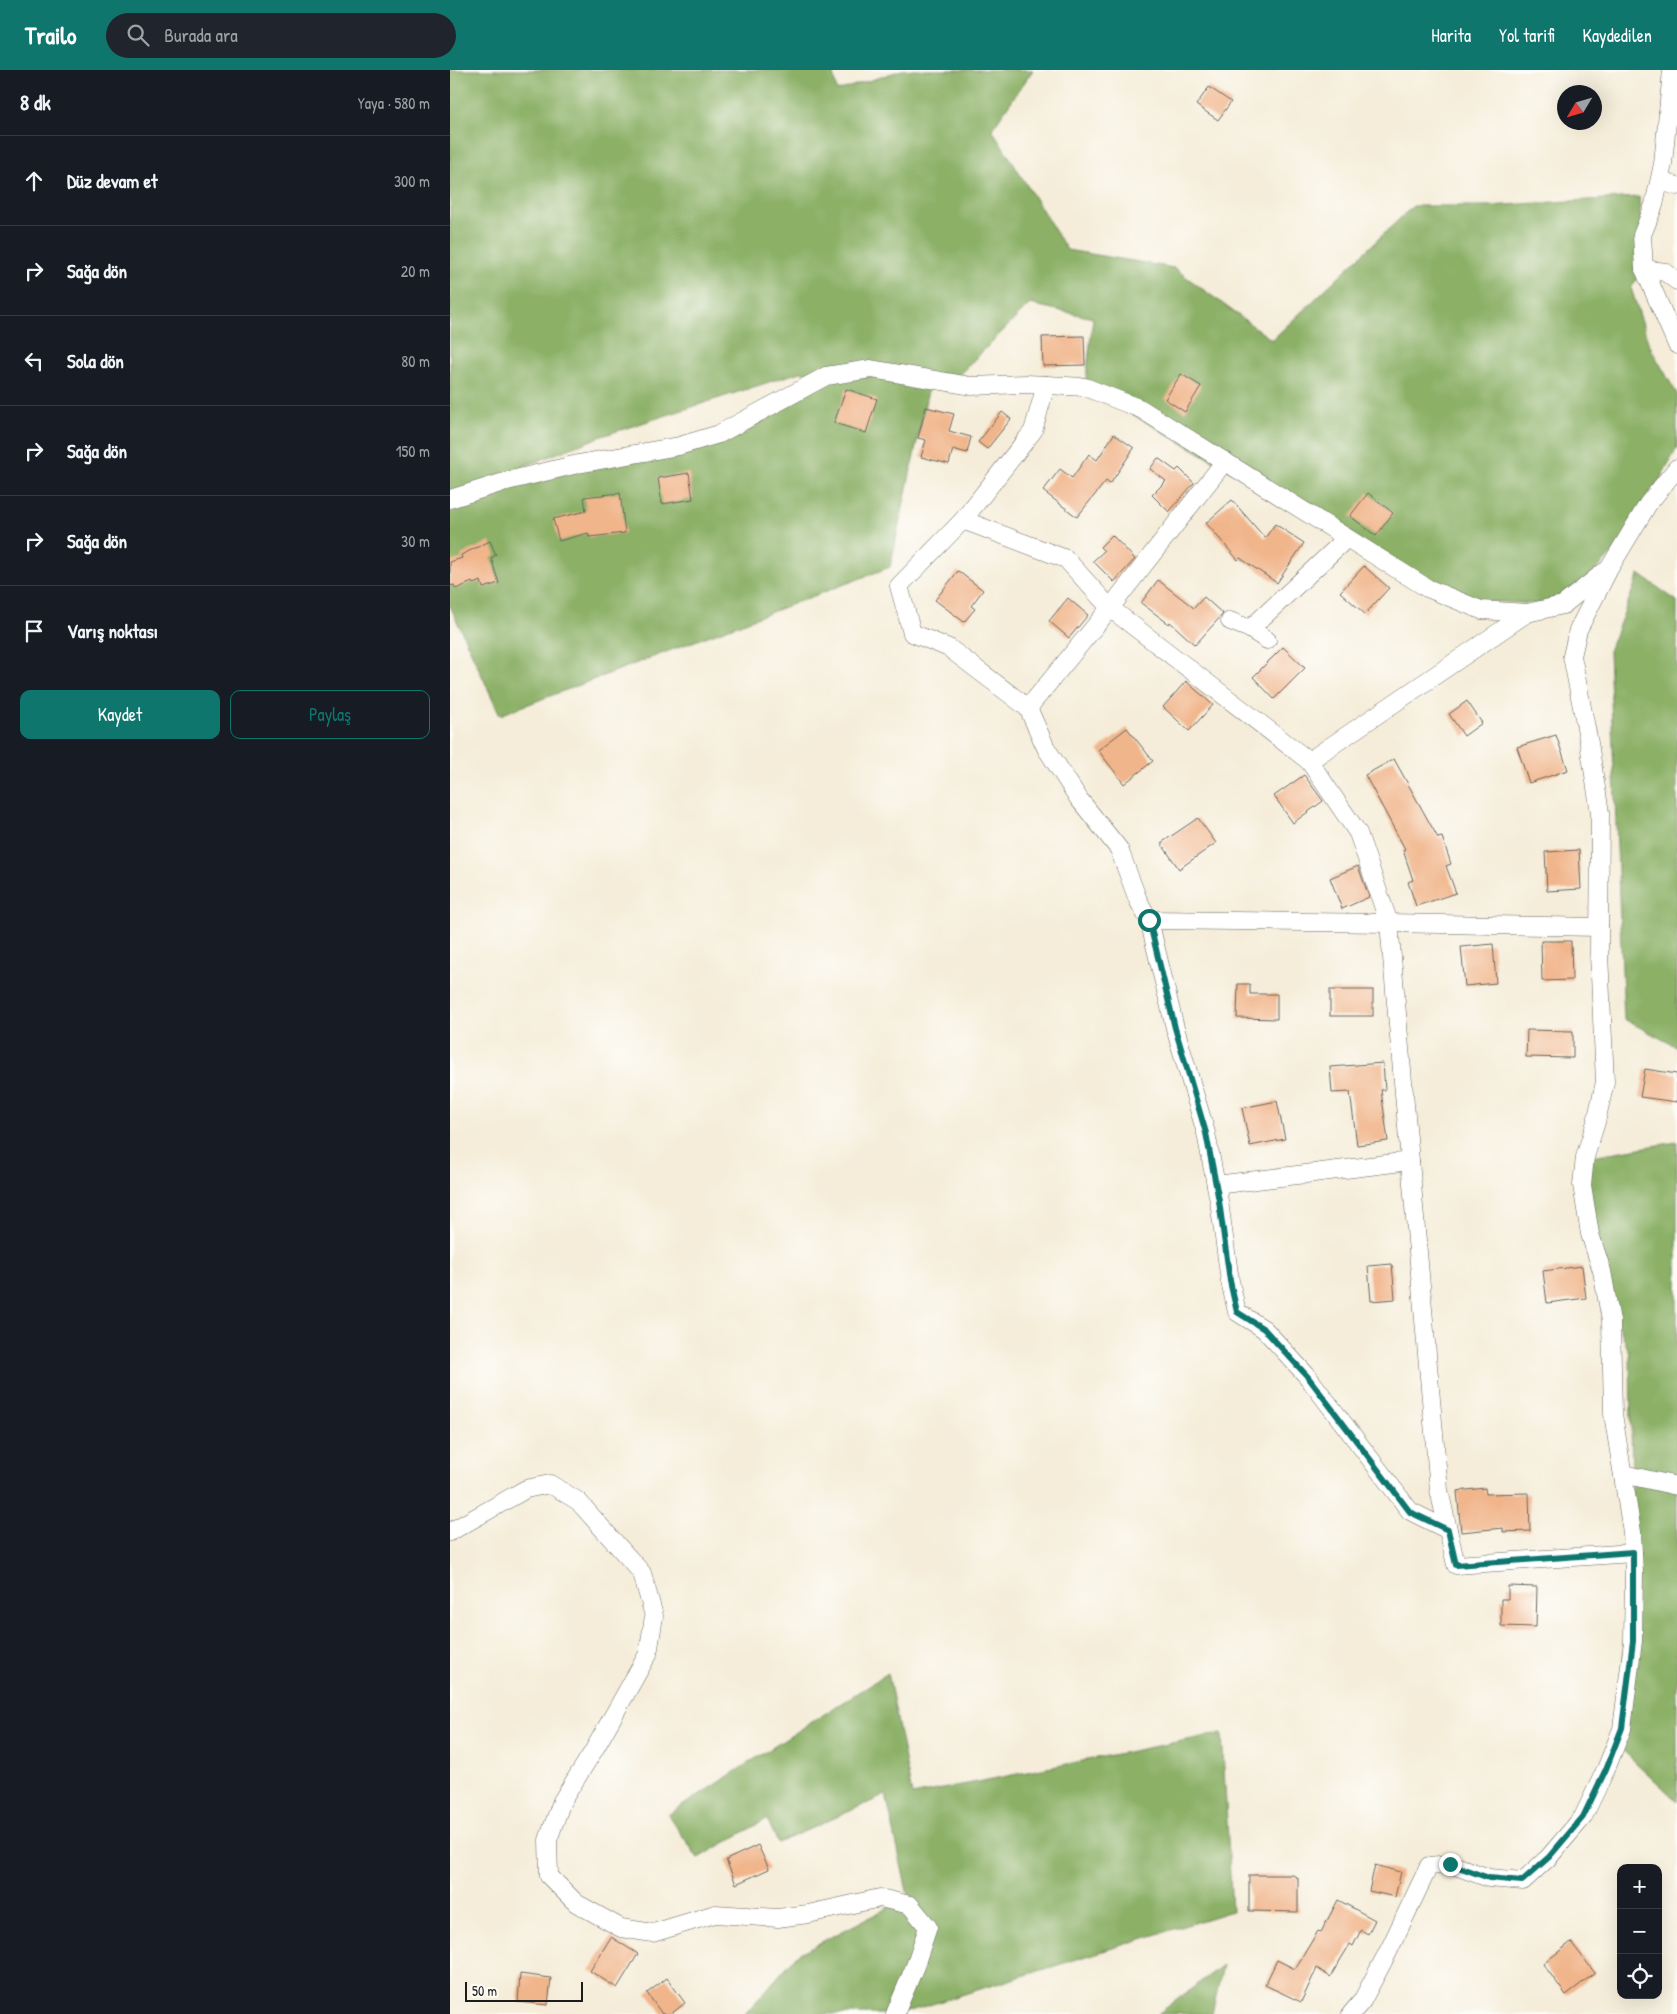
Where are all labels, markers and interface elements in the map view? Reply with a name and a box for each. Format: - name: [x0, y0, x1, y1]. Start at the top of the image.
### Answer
- search box: [106, 13, 456, 58]
- text: Trailo: [25, 19, 76, 51]
- icon: search: [124, 21, 152, 49]
- text: Burada ara: [164, 22, 238, 48]
- text: Harita: [1431, 23, 1471, 48]
- text: Yol tarifi: [1499, 23, 1555, 48]
- text: Kaydedilen: [1583, 23, 1652, 48]
- north arrow: [1557, 85, 1602, 130]
- text: 8 dk: [20, 88, 51, 117]
- text: Yaya · 580 m: [358, 92, 430, 114]
- icon: ahead: [20, 167, 48, 195]
- text: Düz devam et: [67, 168, 158, 194]
- text: 300 m: [394, 170, 430, 192]
- icon: right: [20, 257, 48, 285]
- text: Sağa dön: [67, 258, 127, 284]
- text: 20 m: [401, 260, 430, 282]
- icon: left: [20, 347, 48, 375]
- text: Sola dön: [67, 348, 124, 374]
- text: 80 m: [401, 350, 430, 372]
- icon: right: [20, 437, 48, 465]
- text: Sağa dön: [67, 438, 127, 464]
- text: 150 m: [396, 440, 430, 462]
- icon: right: [20, 527, 48, 555]
- text: Sağa dön: [67, 528, 127, 554]
- text: 30 m: [401, 530, 430, 552]
- icon: arrive: [20, 617, 48, 645]
- text: Varış noktası: [67, 618, 158, 644]
- button: Kaydet: [20, 690, 220, 739]
- button: Paylaş: [230, 690, 430, 739]
- route start: [1138, 909, 1161, 932]
- route end: [1439, 1853, 1462, 1876]
- map controls: [1617, 1864, 1662, 1999]
- button: +: [1617, 1864, 1662, 1909]
- button: −: [1617, 1909, 1662, 1954]
- button: locate: [1617, 1954, 1662, 1999]
- scale bar: [465, 1979, 582, 2002]
- text: 50 m: [472, 1981, 497, 2000]

